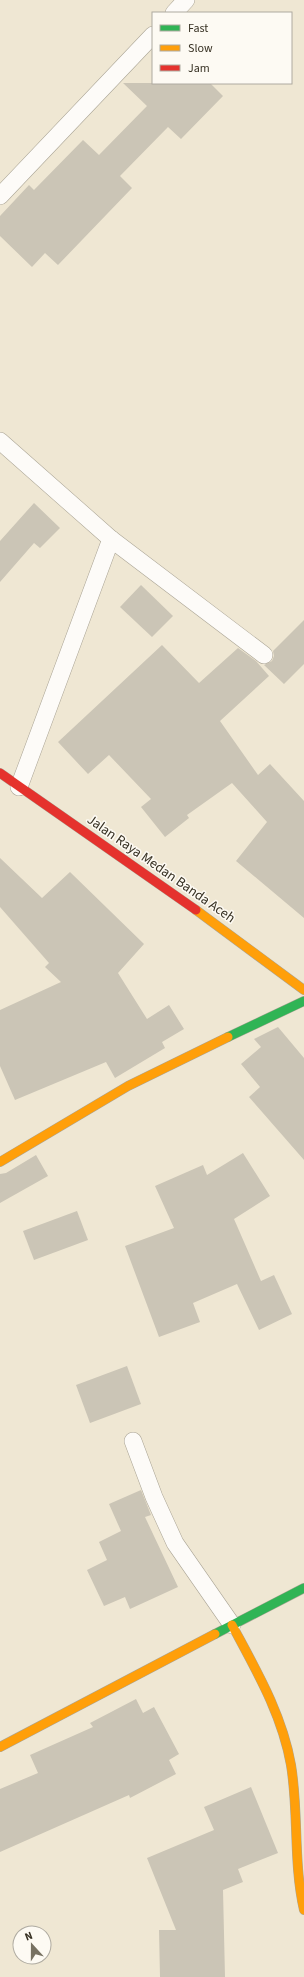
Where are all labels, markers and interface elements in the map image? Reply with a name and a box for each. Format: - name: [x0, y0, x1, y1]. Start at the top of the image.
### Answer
- legend: [152, 12, 292, 84]
- text: Fast: [188, 20, 208, 37]
- text: Slow: [188, 40, 213, 57]
- text: Jam: [188, 60, 210, 77]
- street label: Jalan Raya Medan Banda Aceh: [83, 810, 239, 928]
- north arrow: [12, 1925, 52, 1965]
- text: N: [22, 1928, 35, 1944]

